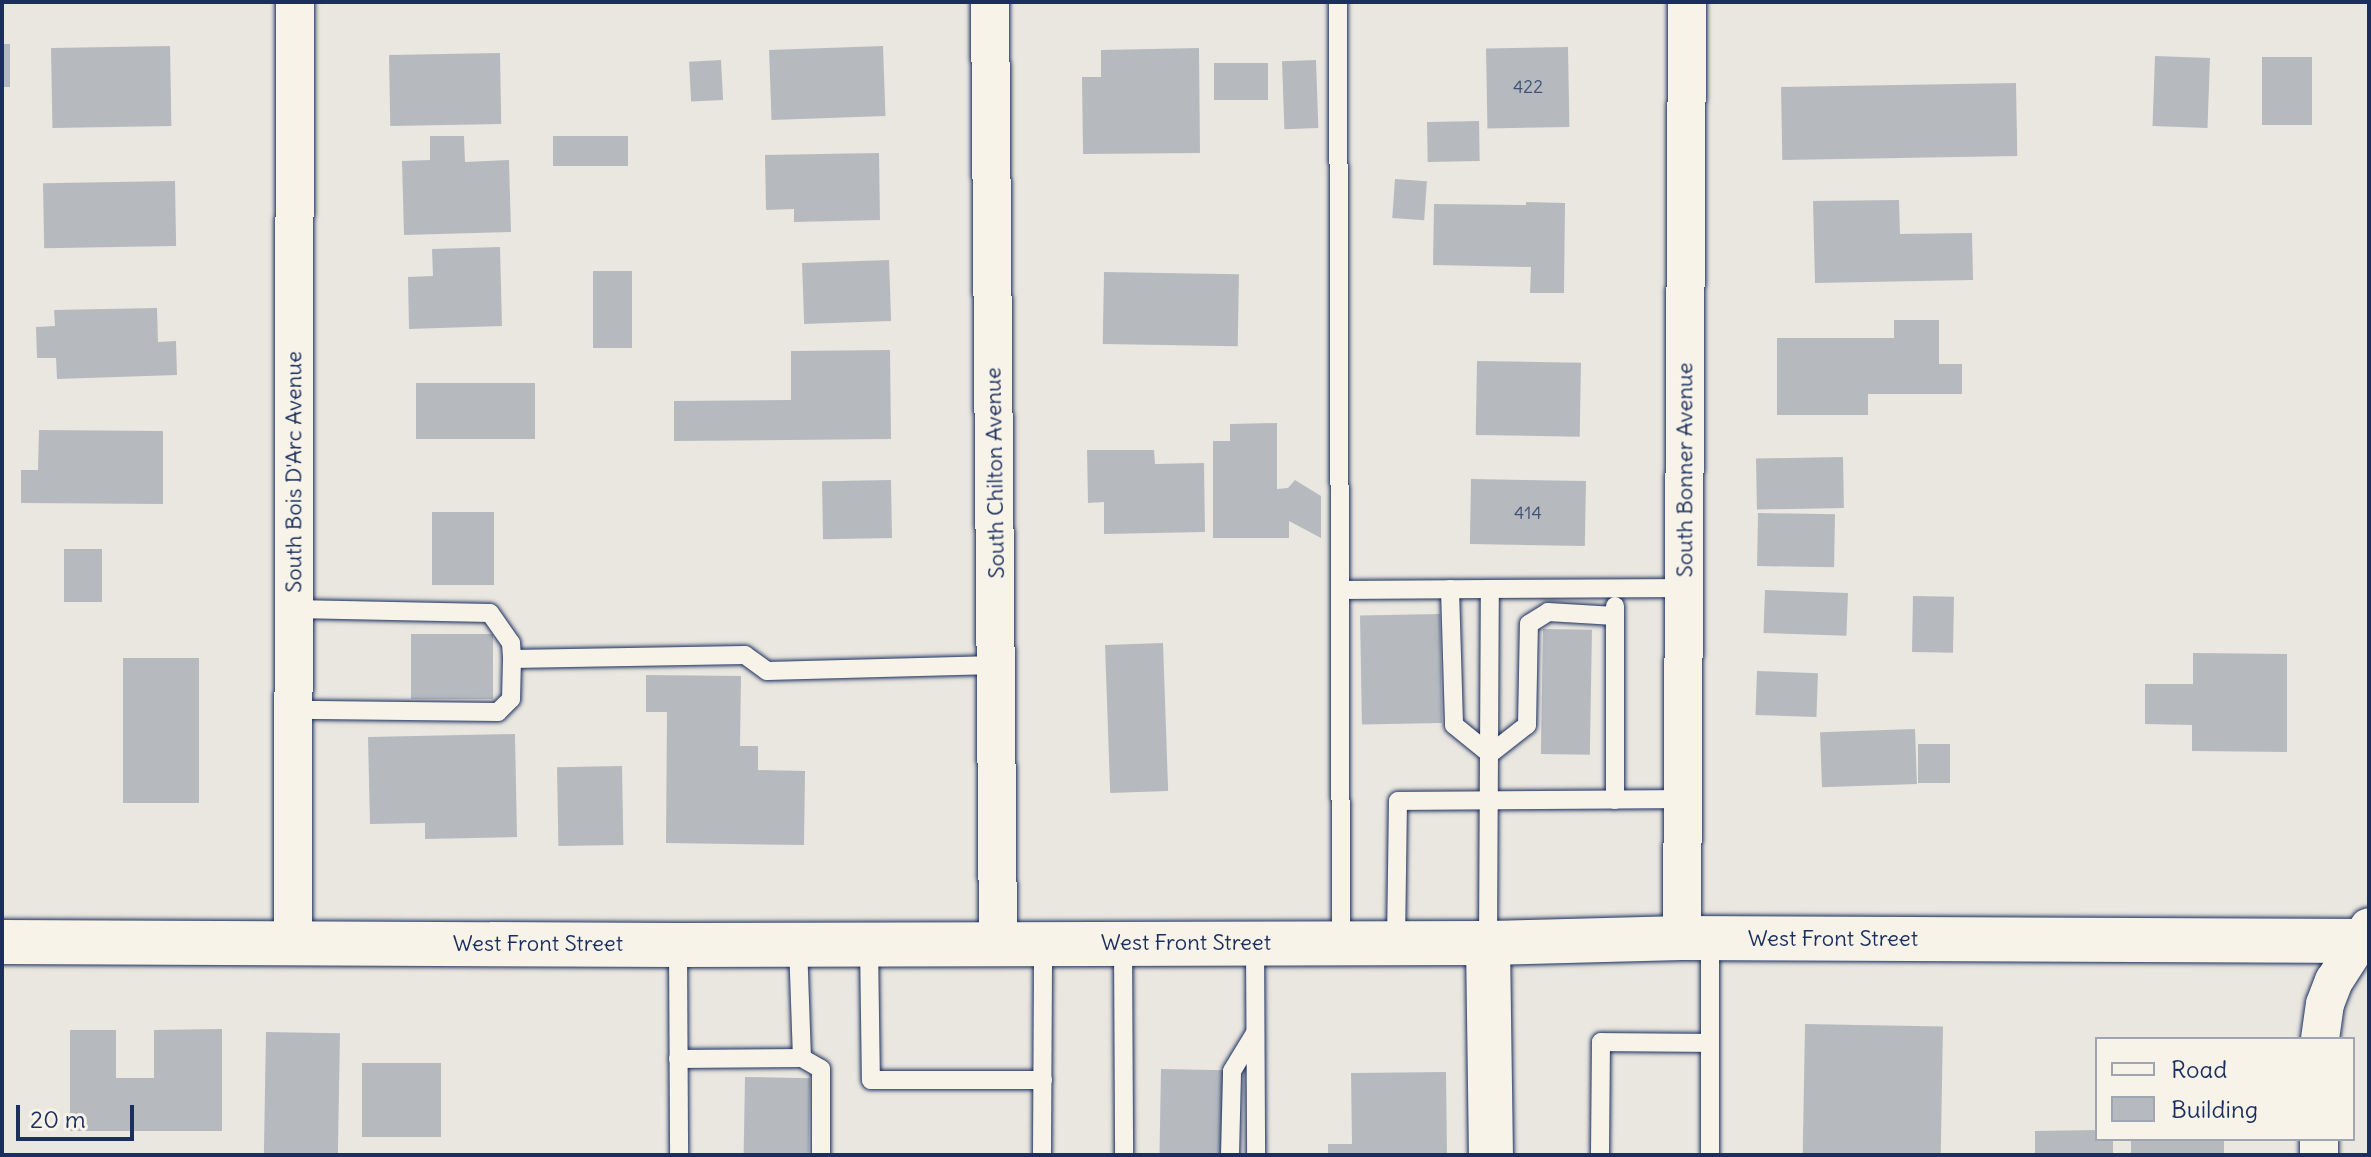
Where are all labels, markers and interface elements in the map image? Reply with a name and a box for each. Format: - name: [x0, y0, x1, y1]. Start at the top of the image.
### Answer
- house number: 422: [1513, 76, 1543, 98]
- street label: South Bois D'Arc Avenue: [281, 351, 307, 593]
- street label: South Bonner Avenue: [1672, 363, 1698, 577]
- street label: South Chilton Avenue: [980, 367, 1010, 579]
- house number: 414: [1514, 502, 1542, 524]
- street label: West Front Street: [1748, 926, 1918, 952]
- street label: West Front Street: [1101, 930, 1271, 956]
- street label: West Front Street: [453, 931, 623, 957]
- legend: [2095, 1037, 2355, 1141]
- text: Road: [2171, 1054, 2227, 1084]
- scale bar: [20, 1089, 138, 1139]
- text: Building: [2171, 1094, 2258, 1124]
- text: 20 m: [30, 1104, 86, 1134]

